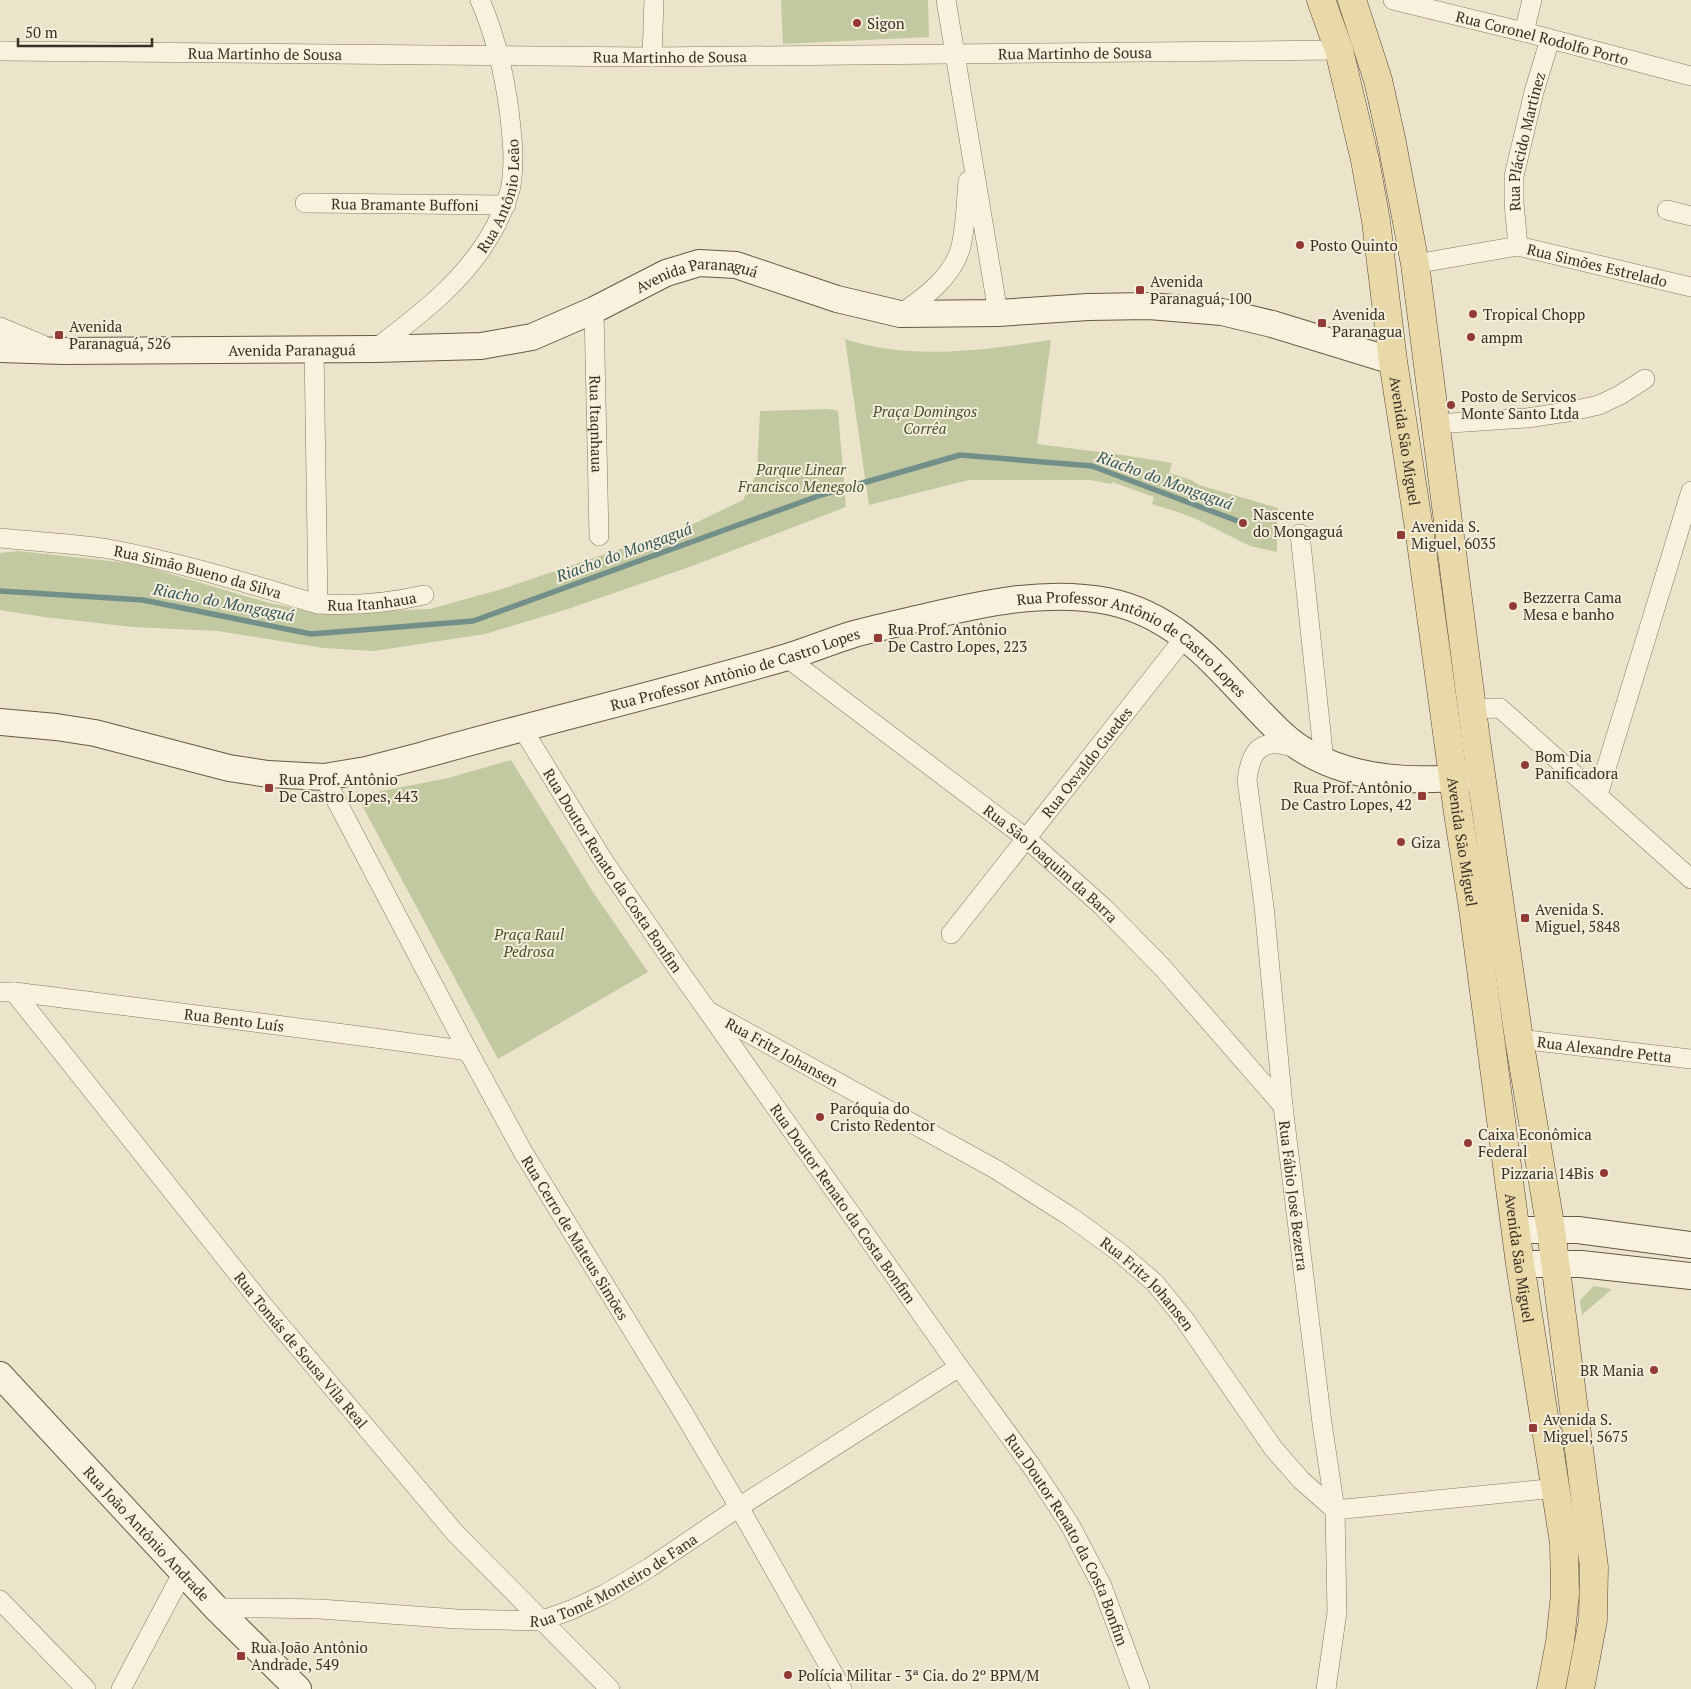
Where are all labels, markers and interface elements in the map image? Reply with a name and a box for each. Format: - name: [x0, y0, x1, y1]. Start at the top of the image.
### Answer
- street label: Rua Coronel Rodolfo Porto: [1454, 6, 1631, 69]
- place label: Sigon: [867, 13, 905, 33]
- scale bar: [18, 15, 151, 47]
- marker: Sigon: [851, 17, 863, 29]
- text: 50 m: [25, 22, 58, 42]
- street label: Rua Martinho de Sousa: [998, 42, 1153, 63]
- street label: Rua Martinho de Sousa: [188, 43, 343, 64]
- street label: Rua Martinho de Sousa: [593, 46, 748, 67]
- street label: Rua Plácido Martinez: [1504, 69, 1550, 212]
- street label: Rua Antônio Leão: [472, 138, 523, 257]
- street label: Rua Bramante Buffoni: [331, 193, 479, 215]
- place label: Posto Quinto: [1310, 235, 1398, 255]
- street label: Rua Simões Estrelado: [1525, 238, 1670, 291]
- marker: Posto Quinto: [1294, 239, 1306, 251]
- street label: Avenida Paranaguá: [632, 253, 761, 297]
- place label: Avenida Paranaguá, 100: [1150, 271, 1252, 308]
- marker: Avenida Paranaguá, 100: [1134, 284, 1146, 296]
- place label: Avenida Paranagua: [1332, 304, 1403, 341]
- place label: Tropical Chopp: [1483, 304, 1585, 324]
- marker: Tropical Chopp: [1467, 308, 1479, 320]
- place label: Avenida Paranaguá, 526: [69, 316, 171, 353]
- marker: Avenida Paranagua: [1316, 317, 1328, 329]
- place label: ampm: [1481, 327, 1523, 347]
- marker: Avenida Paranaguá, 526: [53, 329, 65, 341]
- marker: ampm: [1465, 331, 1477, 343]
- street label: Avenida Paranaguá: [228, 339, 356, 360]
- street label: Rua Itaqnhaua: [585, 375, 608, 473]
- street label: Avenida São Miguel: [1385, 375, 1425, 507]
- place label: Posto de Servicos Monte Santo Ltda: [1461, 386, 1580, 423]
- marker: Posto de Servicos Monte Santo Ltda: [1445, 399, 1457, 411]
- park label: Praça Domingos Corrêa: [872, 401, 977, 438]
- water label: Riacho do Mongaguá: [1093, 445, 1237, 515]
- park label: Parque Linear Francisco Menegolo: [737, 459, 864, 496]
- place label: Nascente do Mongaguá: [1253, 504, 1343, 541]
- place label: Avenida S. Miguel, 6035: [1411, 516, 1496, 553]
- water label: Riacho do Mongaguá: [552, 517, 696, 587]
- marker: Nascente do Mongaguá: [1237, 517, 1249, 529]
- marker: Avenida S. Miguel, 6035: [1395, 529, 1407, 541]
- street label: Rua Simão Bueno da Silva: [112, 540, 284, 603]
- water label: Riacho do Mongaguá: [151, 577, 297, 627]
- street label: Rua Itanhaua: [327, 587, 418, 615]
- street label: Rua Professor Antônio de Castro Lopes: [1015, 587, 1251, 701]
- place label: Bezzerra Cama Mesa e banho: [1523, 587, 1622, 624]
- marker: Bezzerra Cama Mesa e banho: [1507, 600, 1519, 612]
- place label: Rua Prof. Antônio De Castro Lopes, 223: [888, 619, 1027, 656]
- street label: Rua Professor Antônio de Castro Lopes: [608, 623, 862, 715]
- marker: Rua Prof. Antônio De Castro Lopes, 223: [872, 632, 884, 644]
- street label: Rua Osvaldo Guedes: [1037, 702, 1136, 822]
- place label: Bom Dia Panificadora: [1535, 746, 1619, 783]
- marker: Bom Dia Panificadora: [1519, 759, 1531, 771]
- street label: Rua Doutor Renato da Costa Bonfim: [539, 765, 687, 976]
- place label: Rua Prof. Antônio De Castro Lopes, 443: [279, 769, 418, 806]
- street label: Avenida São Miguel: [1443, 776, 1483, 908]
- place label: Rua Prof. Antônio De Castro Lopes, 42: [1281, 777, 1412, 814]
- marker: Rua Prof. Antônio De Castro Lopes, 443: [263, 782, 275, 794]
- marker: Rua Prof. Antônio De Castro Lopes, 42: [1416, 790, 1428, 802]
- street label: Rua São Joaquim da Barra: [980, 800, 1123, 927]
- place label: Giza: [1411, 832, 1441, 852]
- marker: Giza: [1395, 836, 1407, 848]
- place label: Avenida S. Miguel, 5848: [1535, 899, 1620, 936]
- marker: Avenida S. Miguel, 5848: [1519, 912, 1531, 924]
- park label: Praça Raul Pedrosa: [493, 924, 565, 961]
- street label: Rua Bento Luís: [183, 1003, 285, 1036]
- street label: Rua Fritz Johansen: [722, 1012, 842, 1091]
- street label: Rua Alexandre Petta: [1536, 1031, 1673, 1067]
- place label: Paróquia do Cristo Redentor: [830, 1098, 935, 1135]
- street label: Rua Doutor Renato da Costa Bonfim: [766, 1100, 921, 1307]
- marker: Paróquia do Cristo Redentor: [814, 1111, 826, 1123]
- street label: Rua Fábio José Bezerra: [1275, 1119, 1313, 1272]
- place label: Caixa Econômica Federal: [1478, 1124, 1592, 1161]
- marker: Caixa Econômica Federal: [1462, 1137, 1474, 1149]
- street label: Rua Cerro de Mateus Simões: [517, 1152, 634, 1324]
- place label: Pizzaria 14Bis: [1501, 1163, 1594, 1183]
- marker: Pizzaria 14Bis: [1598, 1167, 1610, 1179]
- street label: Avenida São Miguel: [1501, 1192, 1539, 1324]
- street label: Rua Fritz Johansen: [1097, 1232, 1199, 1334]
- street label: Rua Tomás de Sousa Vila Real: [230, 1268, 372, 1432]
- place label: BR Mania: [1580, 1360, 1644, 1380]
- marker: BR Mania: [1648, 1364, 1660, 1376]
- place label: Avenida S. Miguel, 5675: [1543, 1409, 1628, 1446]
- marker: Avenida S. Miguel, 5675: [1527, 1422, 1539, 1434]
- street label: Rua Doutor Renato da Costa Bonfim: [1001, 1429, 1133, 1648]
- street label: Rua João Antônio Andrade: [79, 1462, 214, 1605]
- street label: Rua Tomé Monteiro de Fana: [530, 1528, 701, 1631]
- place label: Rua João Antônio Andrade, 549: [251, 1637, 368, 1674]
- marker: Rua João Antônio Andrade, 549: [235, 1650, 247, 1662]
- place label: Polícia Militar - 3ª Cia. do 2º BPM/M: [798, 1665, 1039, 1685]
- marker: Polícia Militar - 3ª Cia. do 2º BPM/M: [782, 1669, 794, 1681]

